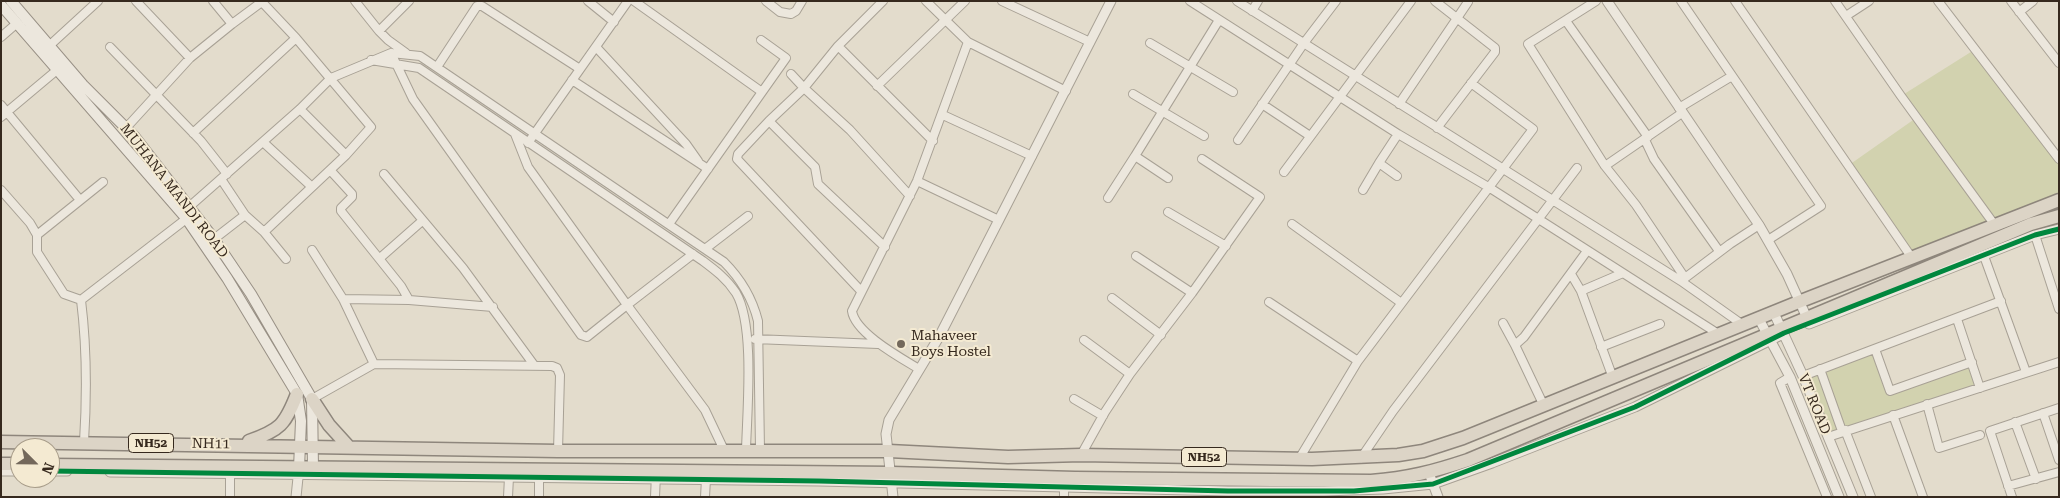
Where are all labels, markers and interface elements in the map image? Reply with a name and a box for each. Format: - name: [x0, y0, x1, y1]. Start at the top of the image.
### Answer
- street label: MUHANA MANDI ROAD: [116, 121, 232, 261]
- place label: Mahaveer Boys Hostel: [911, 328, 991, 361]
- marker: Mahaveer Boys Hostel: [895, 338, 907, 350]
- street label: VT ROAD: [1794, 371, 1834, 437]
- road number: NH52: [128, 433, 174, 452]
- street label: NH11: [192, 435, 230, 453]
- north arrow: [10, 438, 60, 488]
- road number: NH52: [1182, 448, 1226, 467]
- text: N: [38, 460, 57, 477]

